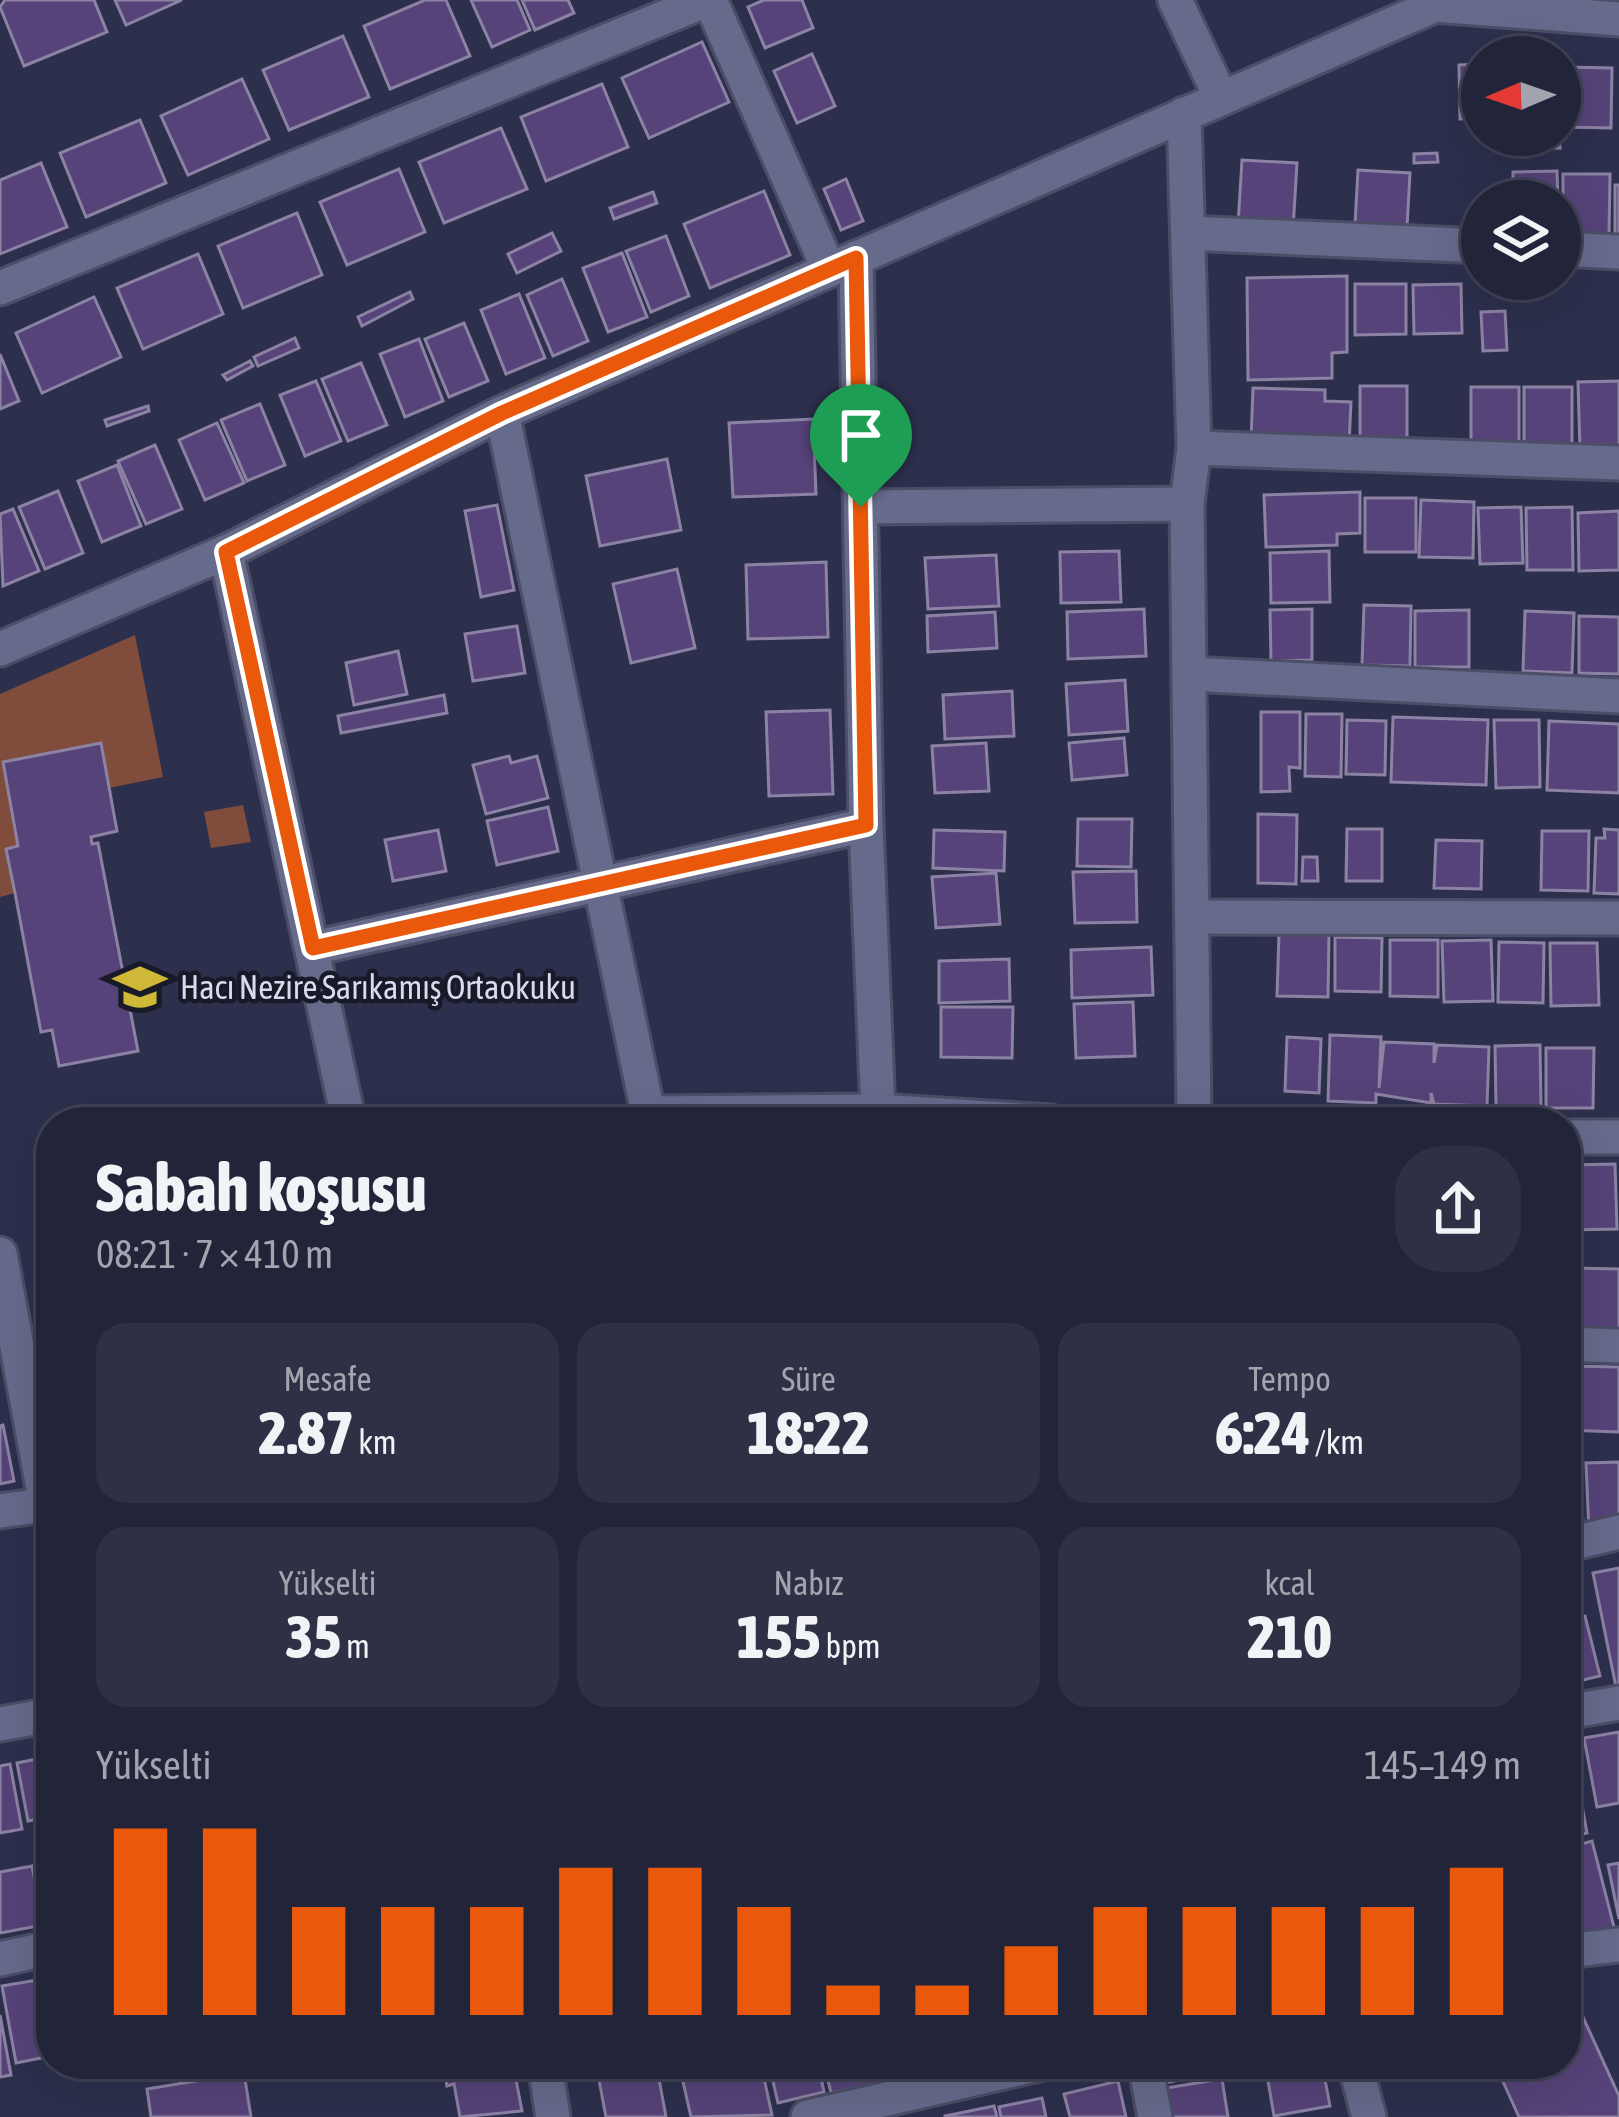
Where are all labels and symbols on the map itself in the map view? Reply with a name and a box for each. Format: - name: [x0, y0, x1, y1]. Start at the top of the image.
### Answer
- north arrow: [1461, 36, 1581, 156]
- pin: [810, 384, 912, 507]
- school or university icon: Hacı Nezire Sarıkamış Ortaokuku: [111, 958, 169, 1016]
- place label: Hacı Nezire Sarıkamış Ortaokuku: [180, 968, 576, 1006]

